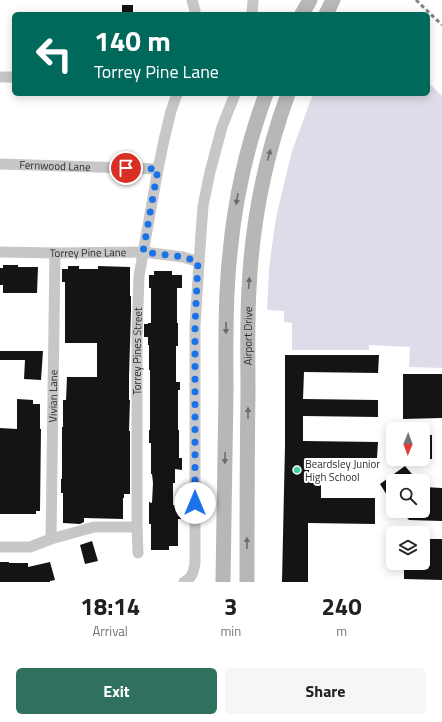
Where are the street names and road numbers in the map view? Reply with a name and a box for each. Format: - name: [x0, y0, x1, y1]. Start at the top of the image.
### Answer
- street label: Fernwood Lane: [19, 157, 91, 175]
- street label: Torrey Pine Lane: [50, 244, 127, 261]
- street label: Airport Drive: [240, 306, 256, 365]
- street label: Torrey Pines Street: [129, 307, 146, 395]
- street label: Vivian Lane: [45, 369, 61, 422]

